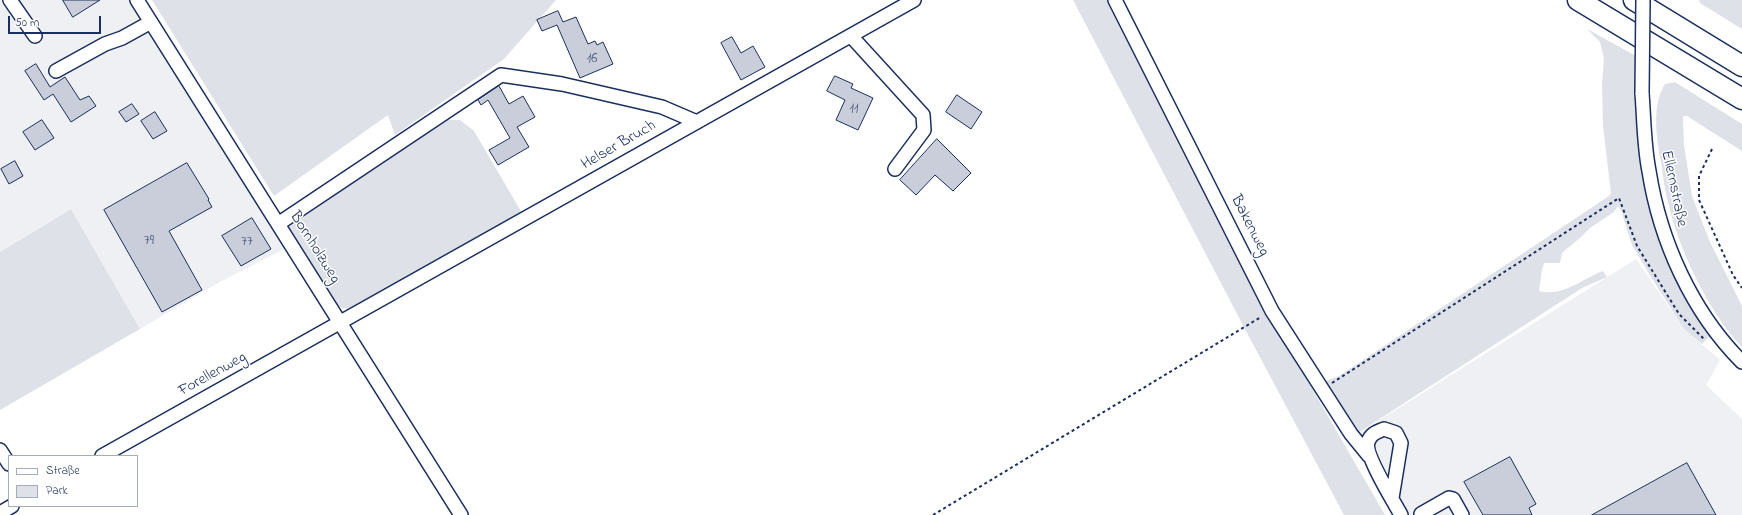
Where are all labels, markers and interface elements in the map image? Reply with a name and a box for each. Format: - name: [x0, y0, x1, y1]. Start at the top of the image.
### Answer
- scale bar: [10, 8, 103, 34]
- text: 50 m: [15, 14, 39, 32]
- house number: 16: [587, 52, 597, 68]
- house number: 11: [850, 102, 858, 118]
- street label: Helser Bruch: [578, 117, 660, 175]
- street label: Ellernstraße: [1656, 149, 1690, 229]
- street label: Bakenweg: [1225, 192, 1273, 260]
- street label: Bornholzweg: [284, 208, 344, 288]
- house number: 79: [144, 234, 154, 250]
- house number: 77: [241, 235, 253, 251]
- street label: Forellenweg: [176, 349, 250, 401]
- legend: [8, 455, 138, 507]
- text: Straße: [46, 462, 80, 480]
- text: Park: [46, 482, 68, 500]

